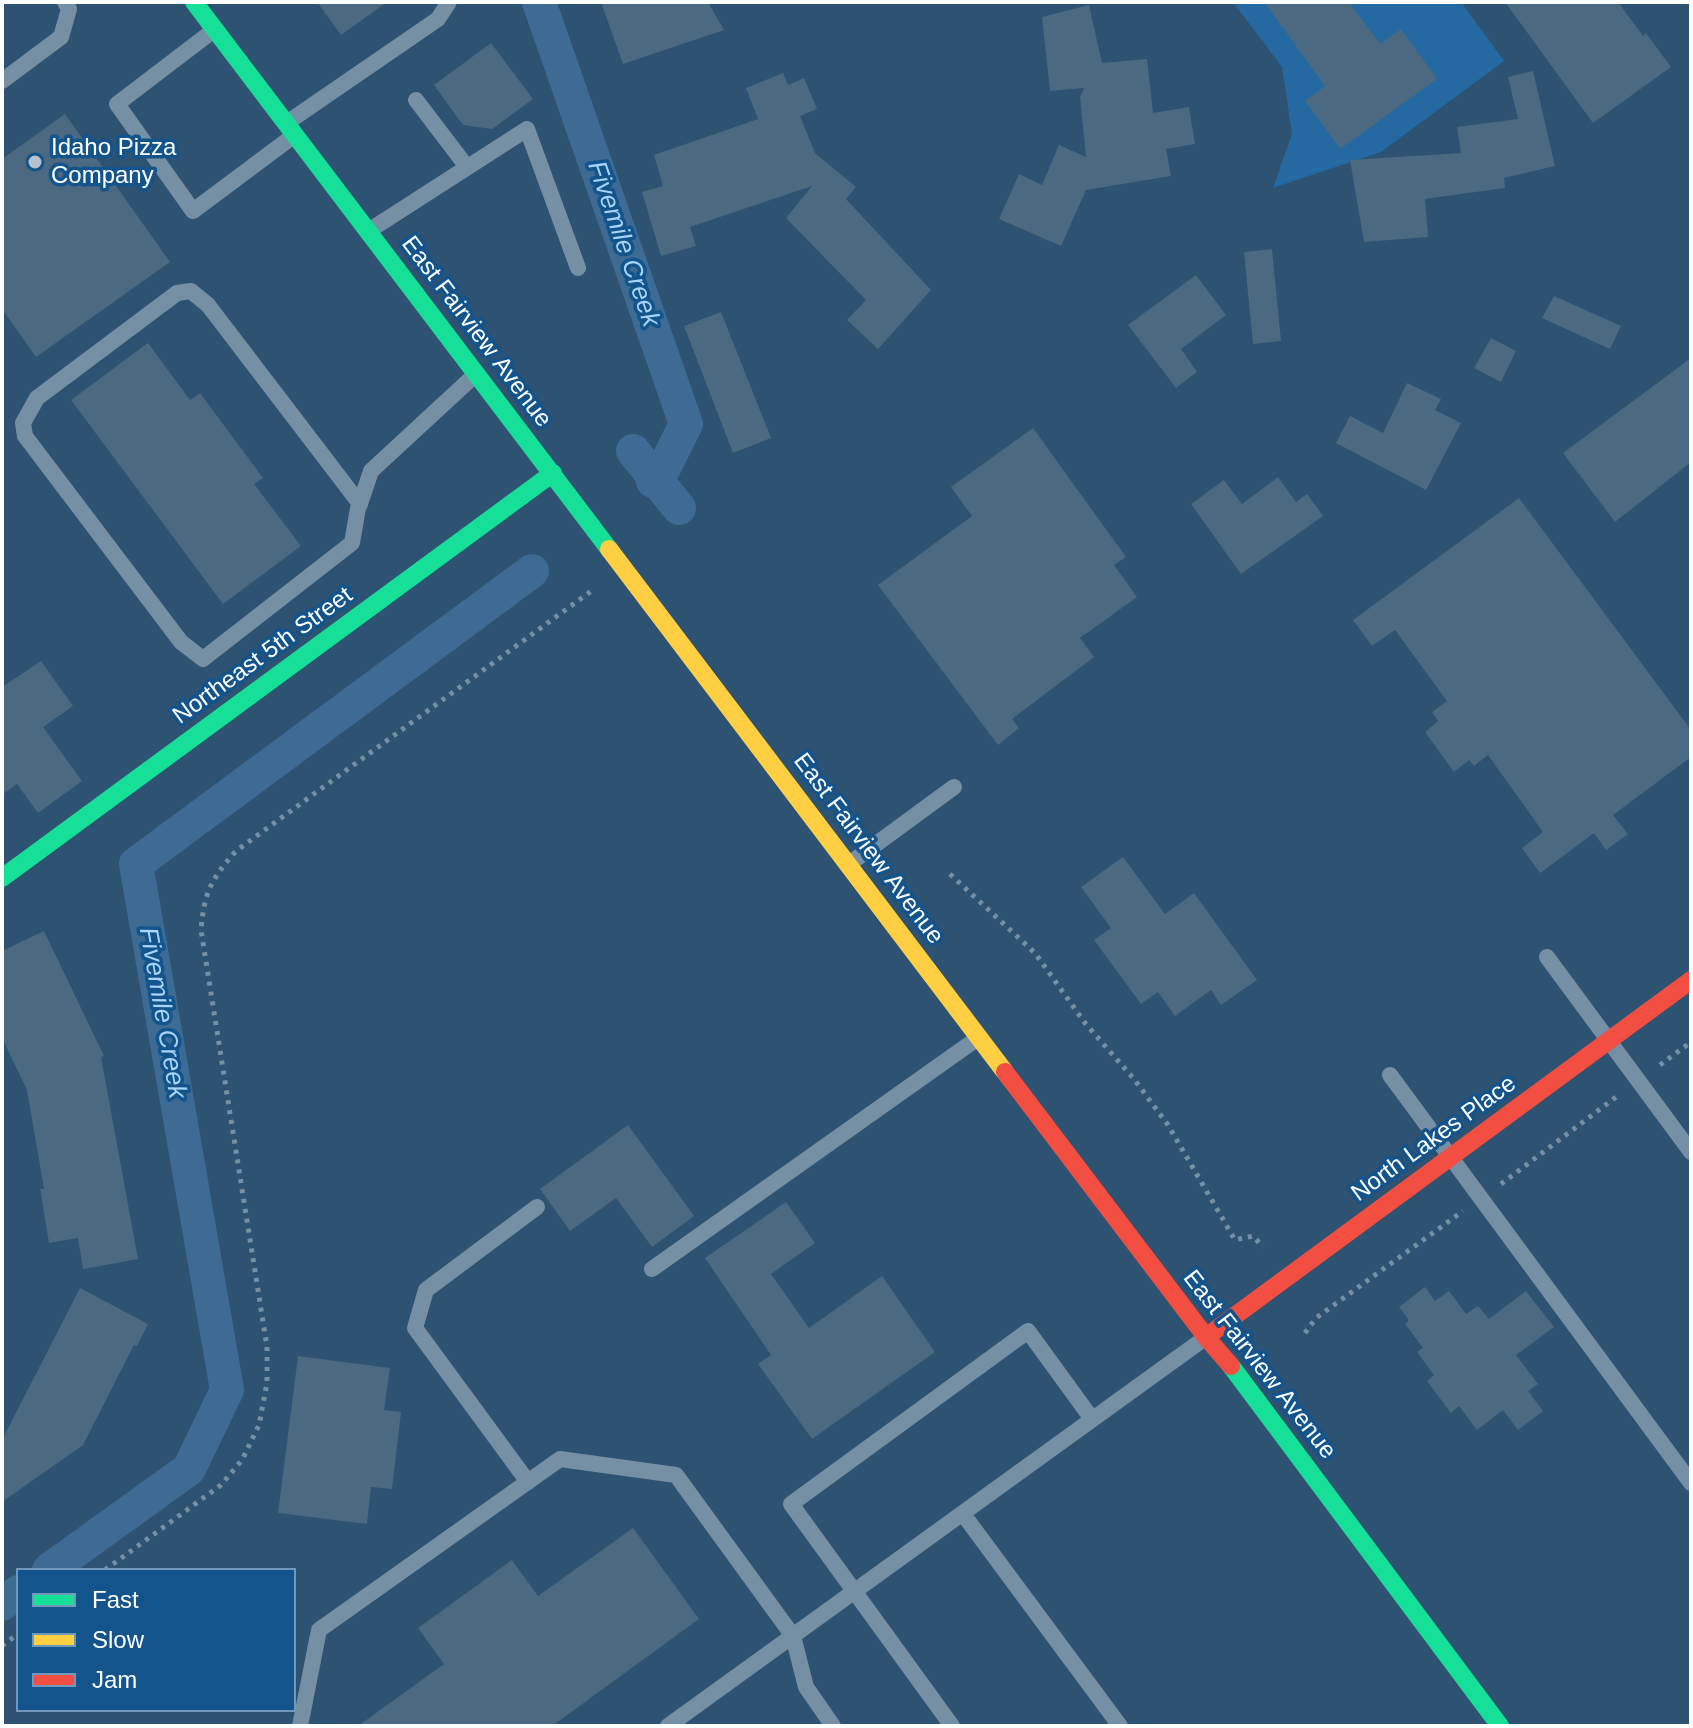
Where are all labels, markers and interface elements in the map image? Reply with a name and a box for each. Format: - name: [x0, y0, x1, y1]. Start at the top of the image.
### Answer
- place label: Idaho Pizza Company: [51, 134, 176, 190]
- marker: Idaho Pizza Company: [26, 153, 44, 171]
- water label: Fivemile Creek: [580, 157, 666, 331]
- street label: East Fairview Avenue: [395, 231, 557, 433]
- street label: Northeast 5th Street: [168, 581, 358, 731]
- street label: East Fairview Avenue: [787, 748, 949, 950]
- water label: Fivemile Creek: [132, 925, 192, 1101]
- street label: North Lakes Place: [1346, 1070, 1522, 1208]
- street label: East Fairview Avenue: [1176, 1265, 1342, 1465]
- legend: [16, 1568, 296, 1712]
- text: Fast: [92, 1586, 139, 1613]
- text: Slow: [92, 1626, 144, 1653]
- text: Jam: [92, 1666, 137, 1693]

